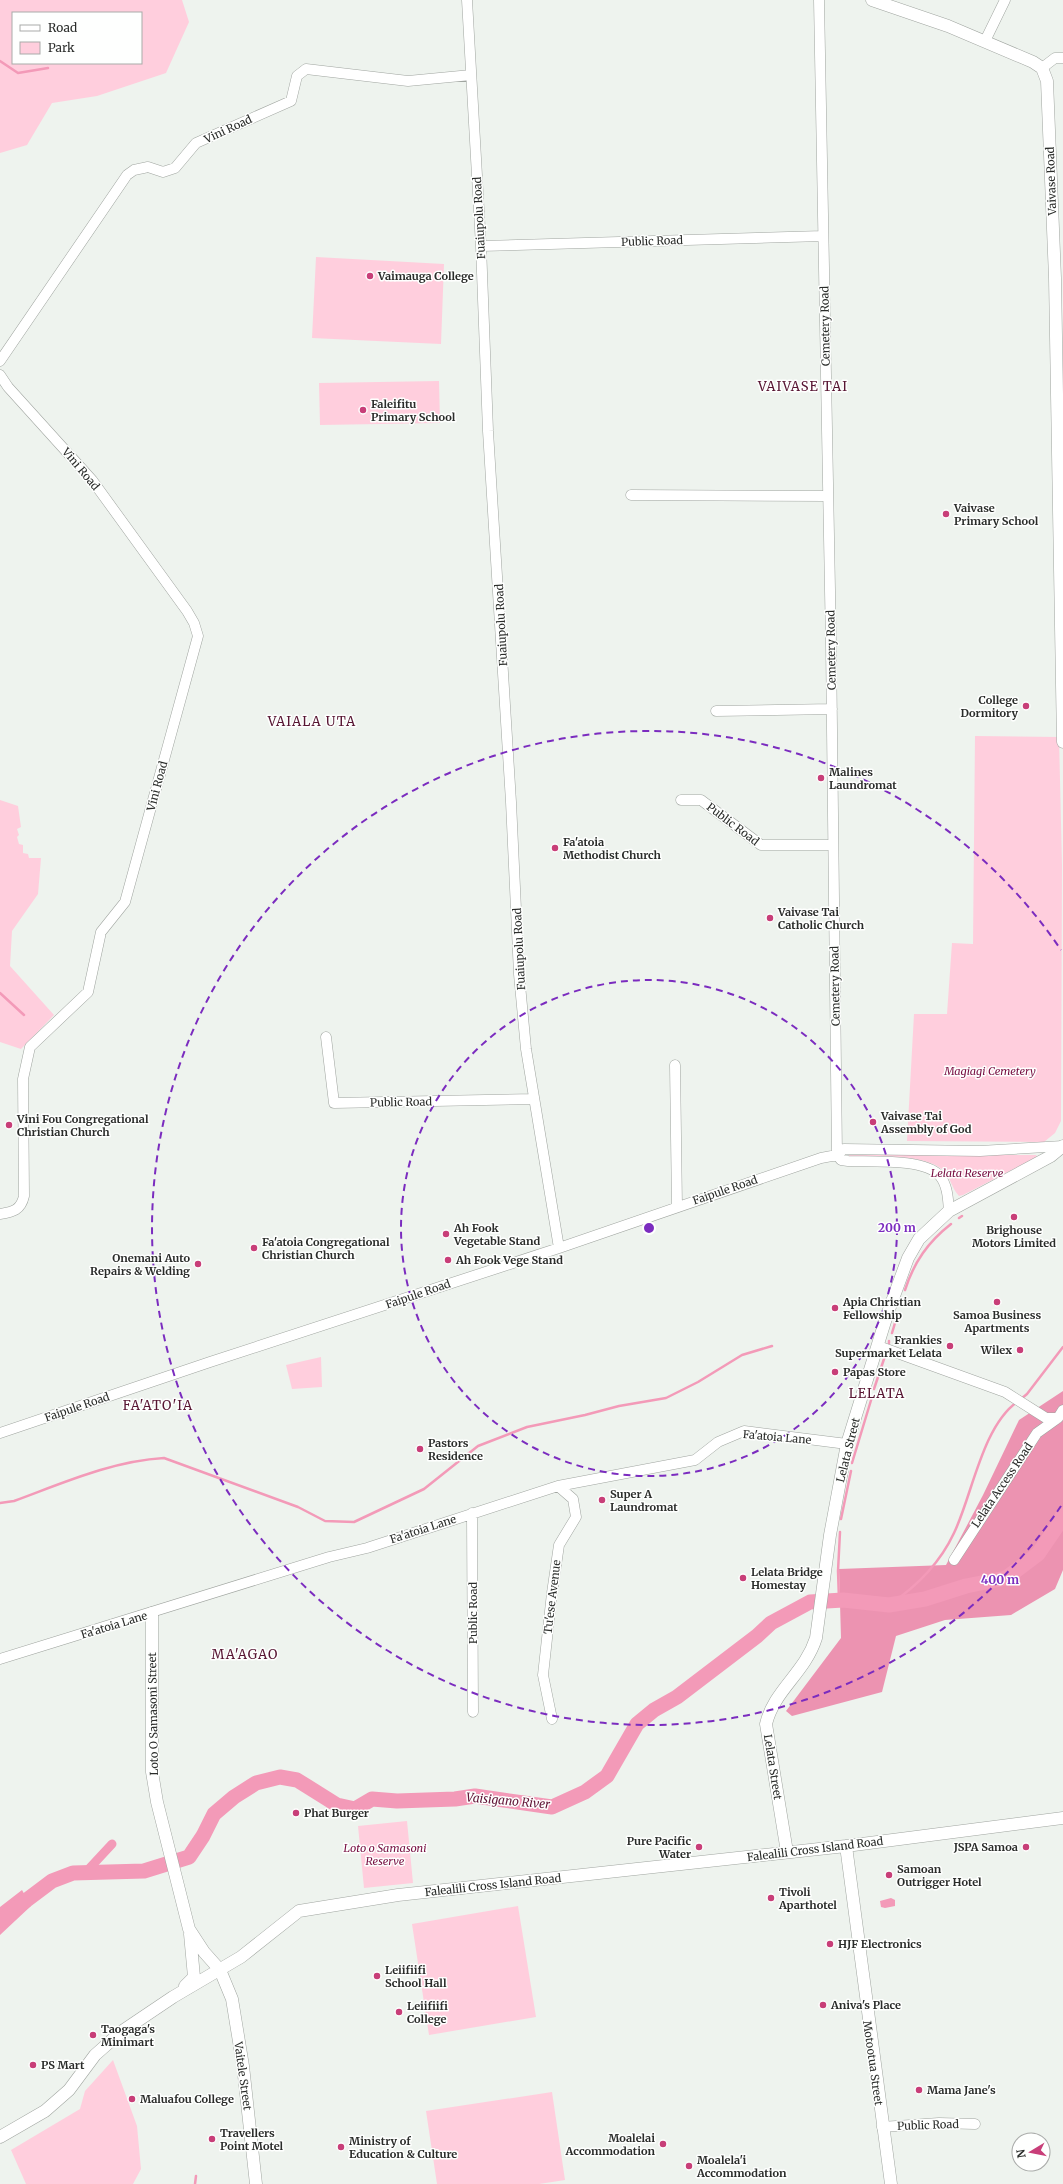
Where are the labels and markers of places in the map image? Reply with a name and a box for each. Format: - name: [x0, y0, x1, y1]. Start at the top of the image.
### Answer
- place label: Vaimauga College: [377, 269, 474, 283]
- marker: Vaimauga College: [365, 271, 375, 281]
- place label: Faleifitu Primary School: [371, 397, 456, 424]
- marker: Faleifitu Primary School: [358, 405, 368, 415]
- place label: Vaivase Primary School: [953, 501, 1039, 528]
- marker: Vaivase Primary School: [941, 509, 951, 519]
- place label: College Dormitory: [960, 693, 1018, 720]
- marker: College Dormitory: [1021, 701, 1031, 711]
- place label: Malines Laundromat: [829, 765, 897, 792]
- marker: Malines Laundromat: [816, 773, 826, 783]
- place label: Fa'atoia Methodist Church: [563, 835, 662, 862]
- marker: Fa'atoia Methodist Church: [550, 843, 560, 853]
- place label: Vaivase Tai Catholic Church: [777, 905, 865, 932]
- marker: Vaivase Tai Catholic Church: [765, 913, 775, 923]
- place label: Vaivase Tai Assembly of God: [880, 1109, 972, 1136]
- place label: Vini Fou Congregational Christian Church: [16, 1112, 149, 1139]
- marker: Vaivase Tai Assembly of God: [868, 1117, 878, 1127]
- marker: Vini Fou Congregational Christian Church: [4, 1120, 14, 1130]
- marker: Brighouse Motors Limited: [1009, 1212, 1019, 1222]
- place label: Ah Fook Vegetable Stand: [453, 1221, 540, 1248]
- centre of rings: [642, 1221, 656, 1235]
- place label: Brighouse Motors Limited: [972, 1223, 1056, 1250]
- marker: Ah Fook Vegetable Stand: [441, 1229, 451, 1239]
- place label: Fa'atoia Congregational Christian Church: [262, 1235, 390, 1262]
- marker: Fa'atoia Congregational Christian Church: [249, 1243, 259, 1253]
- place label: Onemani Auto Repairs & Welding: [90, 1251, 190, 1278]
- place label: Ah Fook Vege Stand: [455, 1253, 563, 1267]
- marker: Ah Fook Vege Stand: [443, 1255, 453, 1265]
- marker: Onemani Auto Repairs & Welding: [193, 1259, 203, 1269]
- place label: Apia Christian Fellowship: [842, 1295, 921, 1322]
- marker: Samoa Business Apartments: [992, 1297, 1002, 1307]
- marker: Apia Christian Fellowship: [830, 1303, 840, 1313]
- place label: Samoa Business Apartments: [953, 1308, 1041, 1335]
- place label: Frankies Supermarket Lelata: [835, 1333, 942, 1360]
- marker: Frankies Supermarket Lelata: [945, 1341, 955, 1351]
- place label: Wilex: [980, 1343, 1012, 1357]
- marker: Wilex: [1015, 1345, 1025, 1355]
- place label: Papas Store: [843, 1365, 906, 1379]
- marker: Papas Store: [830, 1367, 840, 1377]
- place label: Pastors Residence: [428, 1436, 483, 1463]
- marker: Pastors Residence: [415, 1444, 425, 1454]
- place label: Super A Laundromat: [610, 1487, 678, 1514]
- marker: Super A Laundromat: [597, 1495, 607, 1505]
- place label: Lelata Bridge Homestay: [751, 1565, 823, 1592]
- marker: Lelata Bridge Homestay: [738, 1573, 748, 1583]
- place label: Phat Burger: [304, 1806, 369, 1820]
- marker: Phat Burger: [291, 1808, 301, 1818]
- place label: Pure Pacific Water: [627, 1834, 691, 1861]
- place label: JSPA Samoa: [953, 1840, 1018, 1854]
- marker: Pure Pacific Water: [694, 1842, 704, 1852]
- marker: JSPA Samoa: [1021, 1842, 1031, 1852]
- place label: Samoan Outrigger Hotel: [897, 1862, 982, 1889]
- marker: Samoan Outrigger Hotel: [884, 1870, 894, 1880]
- place label: Tivoli Aparthotel: [778, 1885, 837, 1912]
- marker: Tivoli Aparthotel: [766, 1893, 776, 1903]
- place label: HJF Electronics: [838, 1937, 922, 1951]
- marker: HJF Electronics: [825, 1939, 835, 1949]
- place label: Leiifiifi School Hall: [385, 1963, 447, 1990]
- marker: Leiifiifi School Hall: [372, 1971, 382, 1981]
- place label: Aniva's Place: [830, 1998, 901, 2012]
- place label: Leiifiifi College: [407, 1999, 448, 2026]
- marker: Aniva's Place: [818, 2000, 828, 2010]
- marker: Leiifiifi College: [394, 2007, 404, 2017]
- place label: Taogaga's Minimart: [101, 2022, 155, 2049]
- marker: Taogaga's Minimart: [88, 2030, 98, 2040]
- place label: PS Mart: [41, 2058, 85, 2072]
- marker: PS Mart: [28, 2060, 38, 2070]
- place label: Mama Jane's: [927, 2083, 996, 2097]
- marker: Mama Jane's: [914, 2085, 924, 2095]
- place label: Maluafou College: [140, 2092, 234, 2106]
- marker: Maluafou College: [127, 2094, 137, 2104]
- place label: Travellers Point Motel: [220, 2126, 284, 2153]
- place label: Moalelai Accommodation: [565, 2131, 656, 2158]
- marker: Travellers Point Motel: [207, 2134, 217, 2144]
- place label: Ministry of Education & Culture: [349, 2134, 457, 2161]
- marker: Moalelai Accommodation: [658, 2139, 668, 2149]
- marker: Ministry of Education & Culture: [336, 2142, 346, 2152]
- place label: Moalela'i Accommodation: [696, 2153, 787, 2180]
- marker: Moalela'i Accommodation: [684, 2161, 694, 2171]

